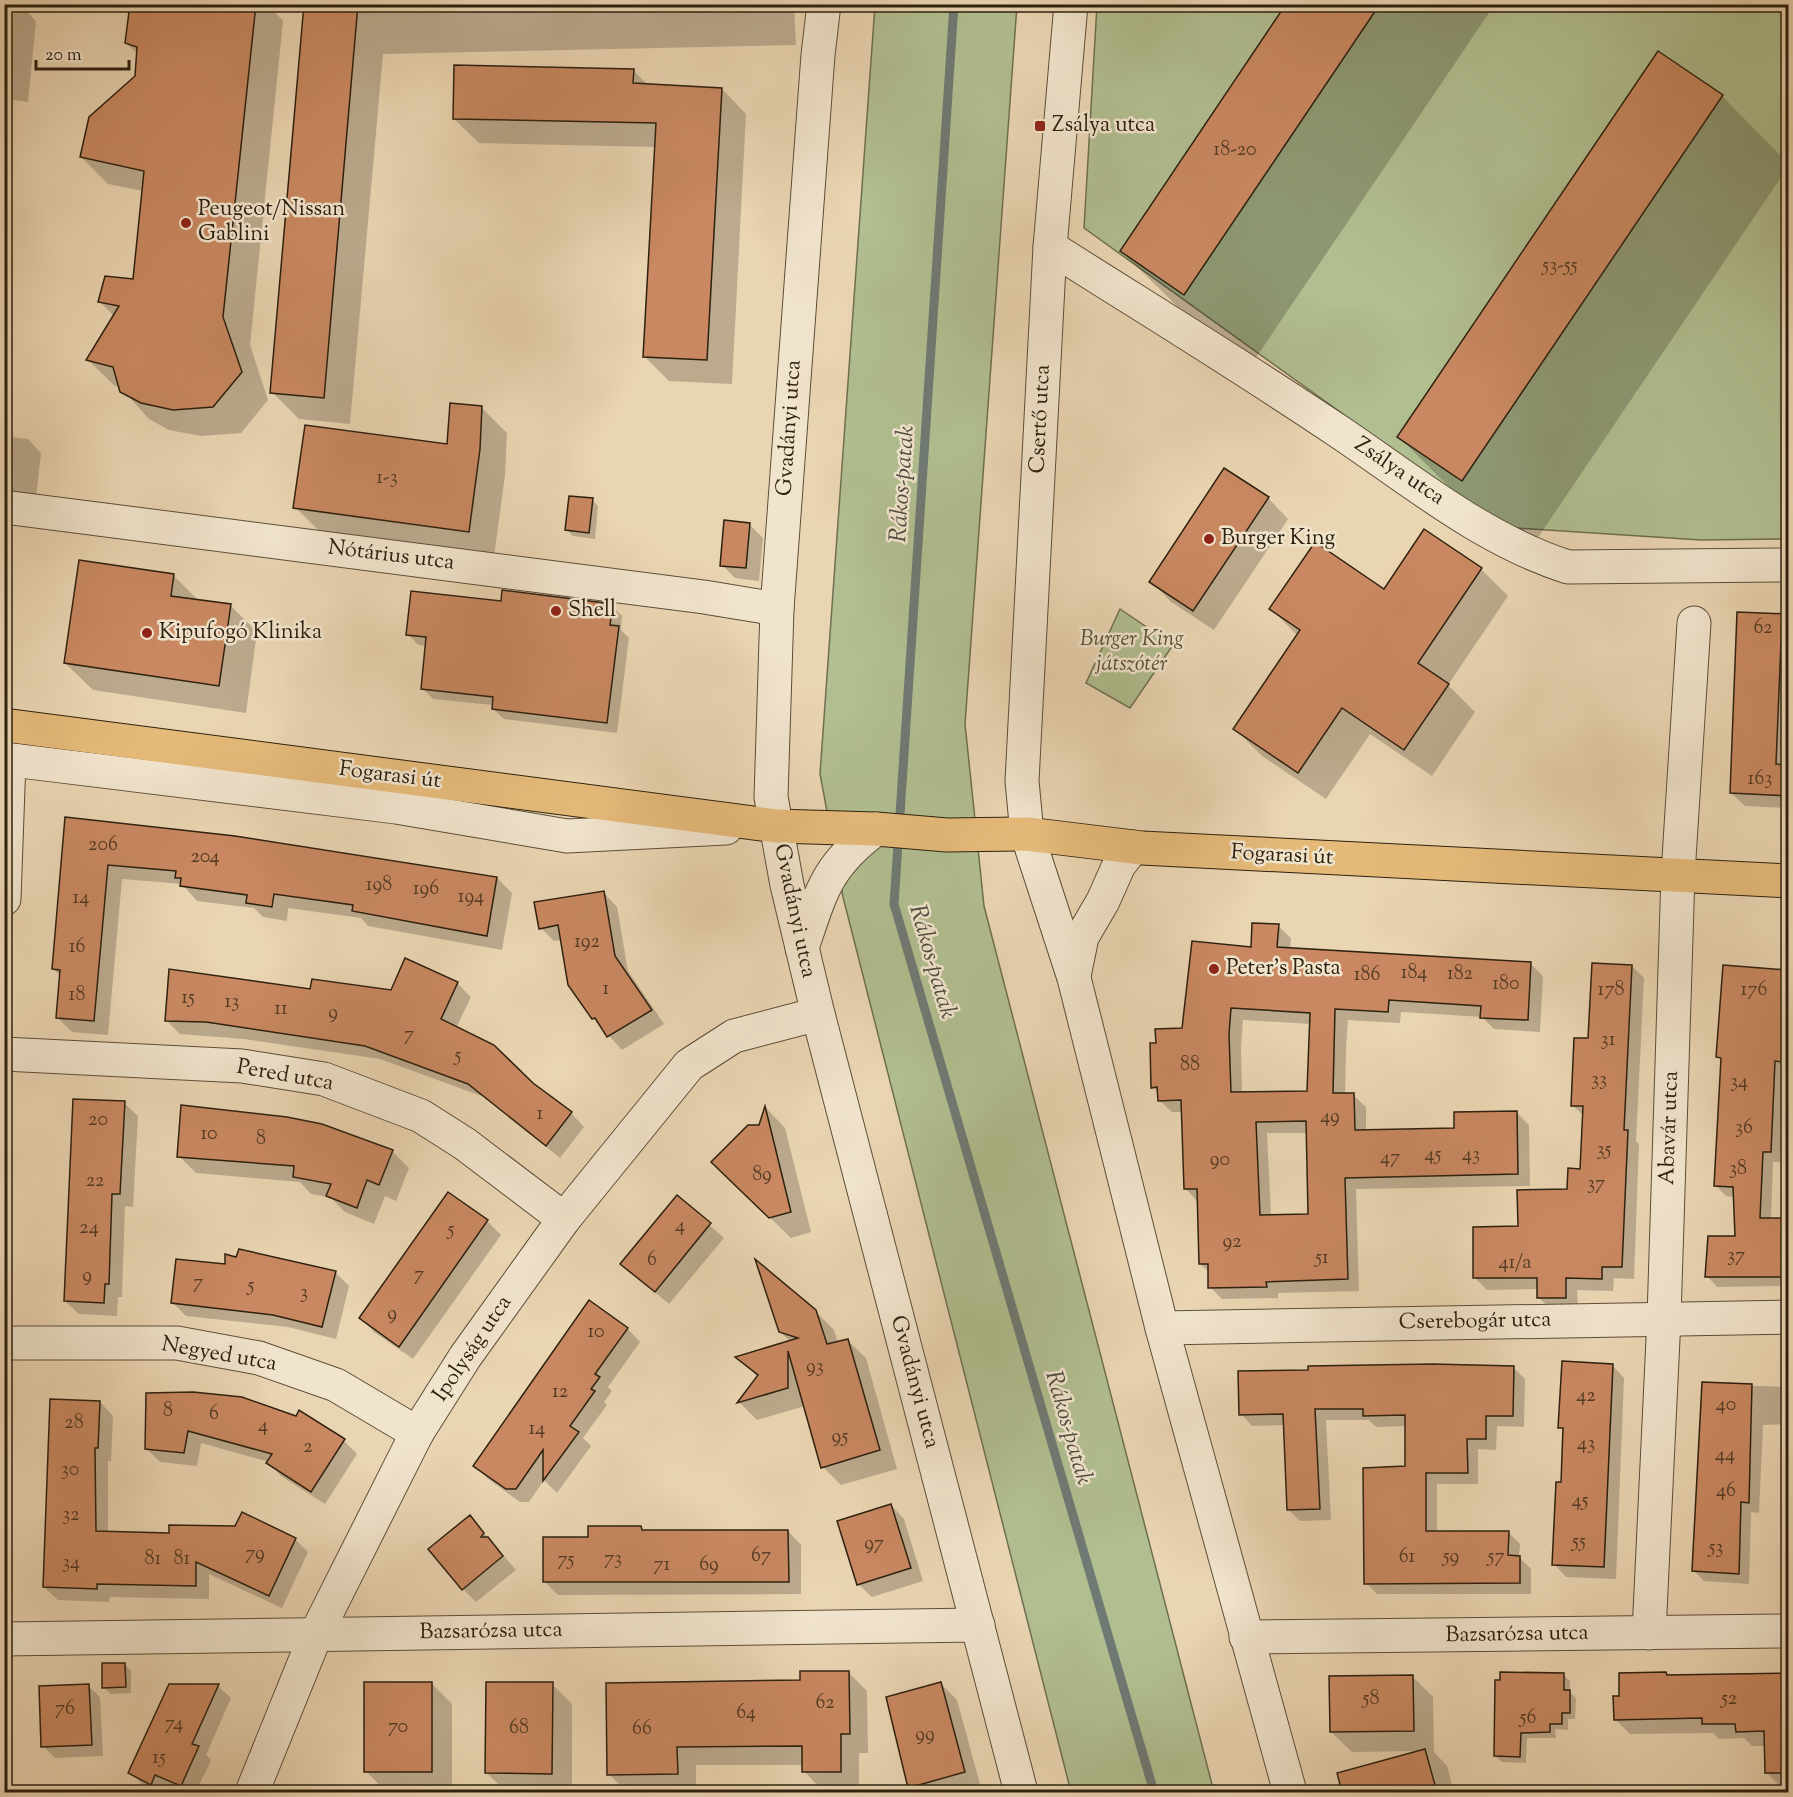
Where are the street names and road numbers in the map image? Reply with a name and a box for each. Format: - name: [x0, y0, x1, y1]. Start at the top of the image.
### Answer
- street label: Gvadányi utca: [769, 359, 811, 497]
- street label: Csertő utca: [1022, 364, 1060, 474]
- street label: Zsálya utca: [1347, 430, 1451, 514]
- street label: Nótárius utca: [326, 532, 456, 580]
- street label: Fogarasi út: [337, 754, 443, 798]
- street label: Fogarasi út: [1230, 837, 1335, 875]
- street label: Gvadányi utca: [764, 841, 824, 981]
- street label: Pered utca: [234, 1052, 336, 1100]
- street label: Abavár utca: [1652, 1070, 1688, 1186]
- street label: Ipolyság utca: [426, 1289, 520, 1409]
- street label: Cserebogár utca: [1398, 1305, 1552, 1339]
- street label: Gvadányi utca: [881, 1312, 947, 1452]
- street label: Negyed utca: [159, 1329, 279, 1381]
- street label: Bazsarózsa utca: [419, 1615, 563, 1649]
- street label: Bazsarózsa utca: [1445, 1618, 1589, 1652]

